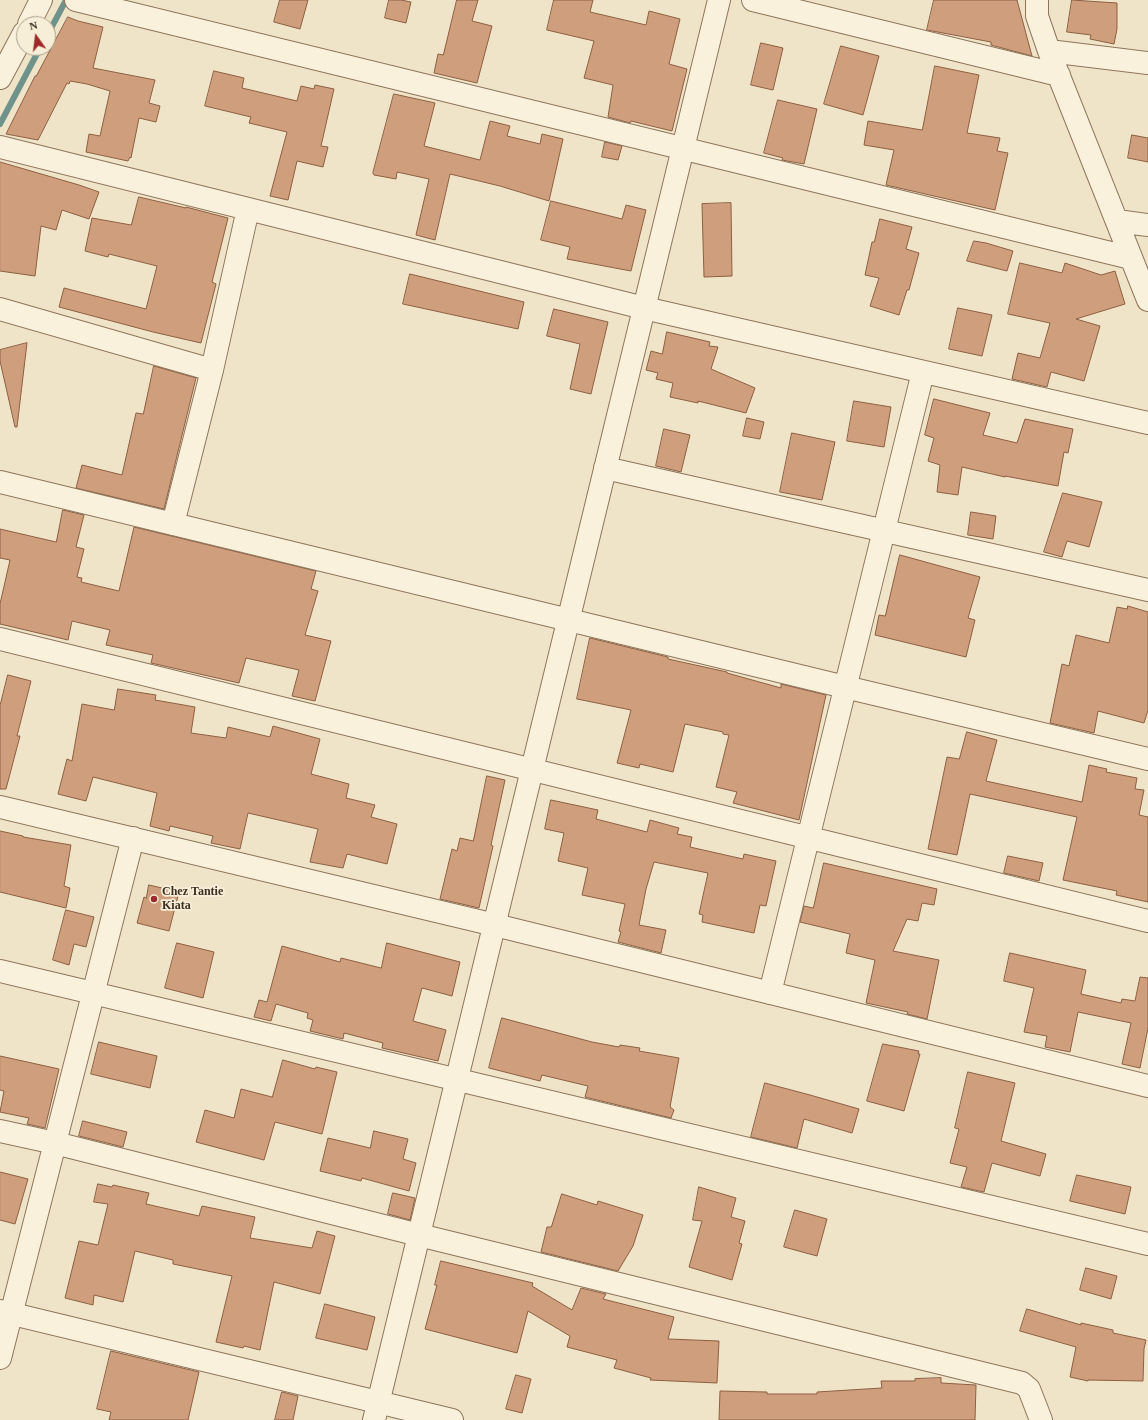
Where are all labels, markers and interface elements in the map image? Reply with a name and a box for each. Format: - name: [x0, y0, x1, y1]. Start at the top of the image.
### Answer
- north arrow: [16, 16, 56, 56]
- text: N: [28, 19, 39, 32]
- place label: Chez Tantie Kiata: [162, 885, 223, 913]
- marker: Chez Tantie Kiata: [149, 894, 159, 904]

